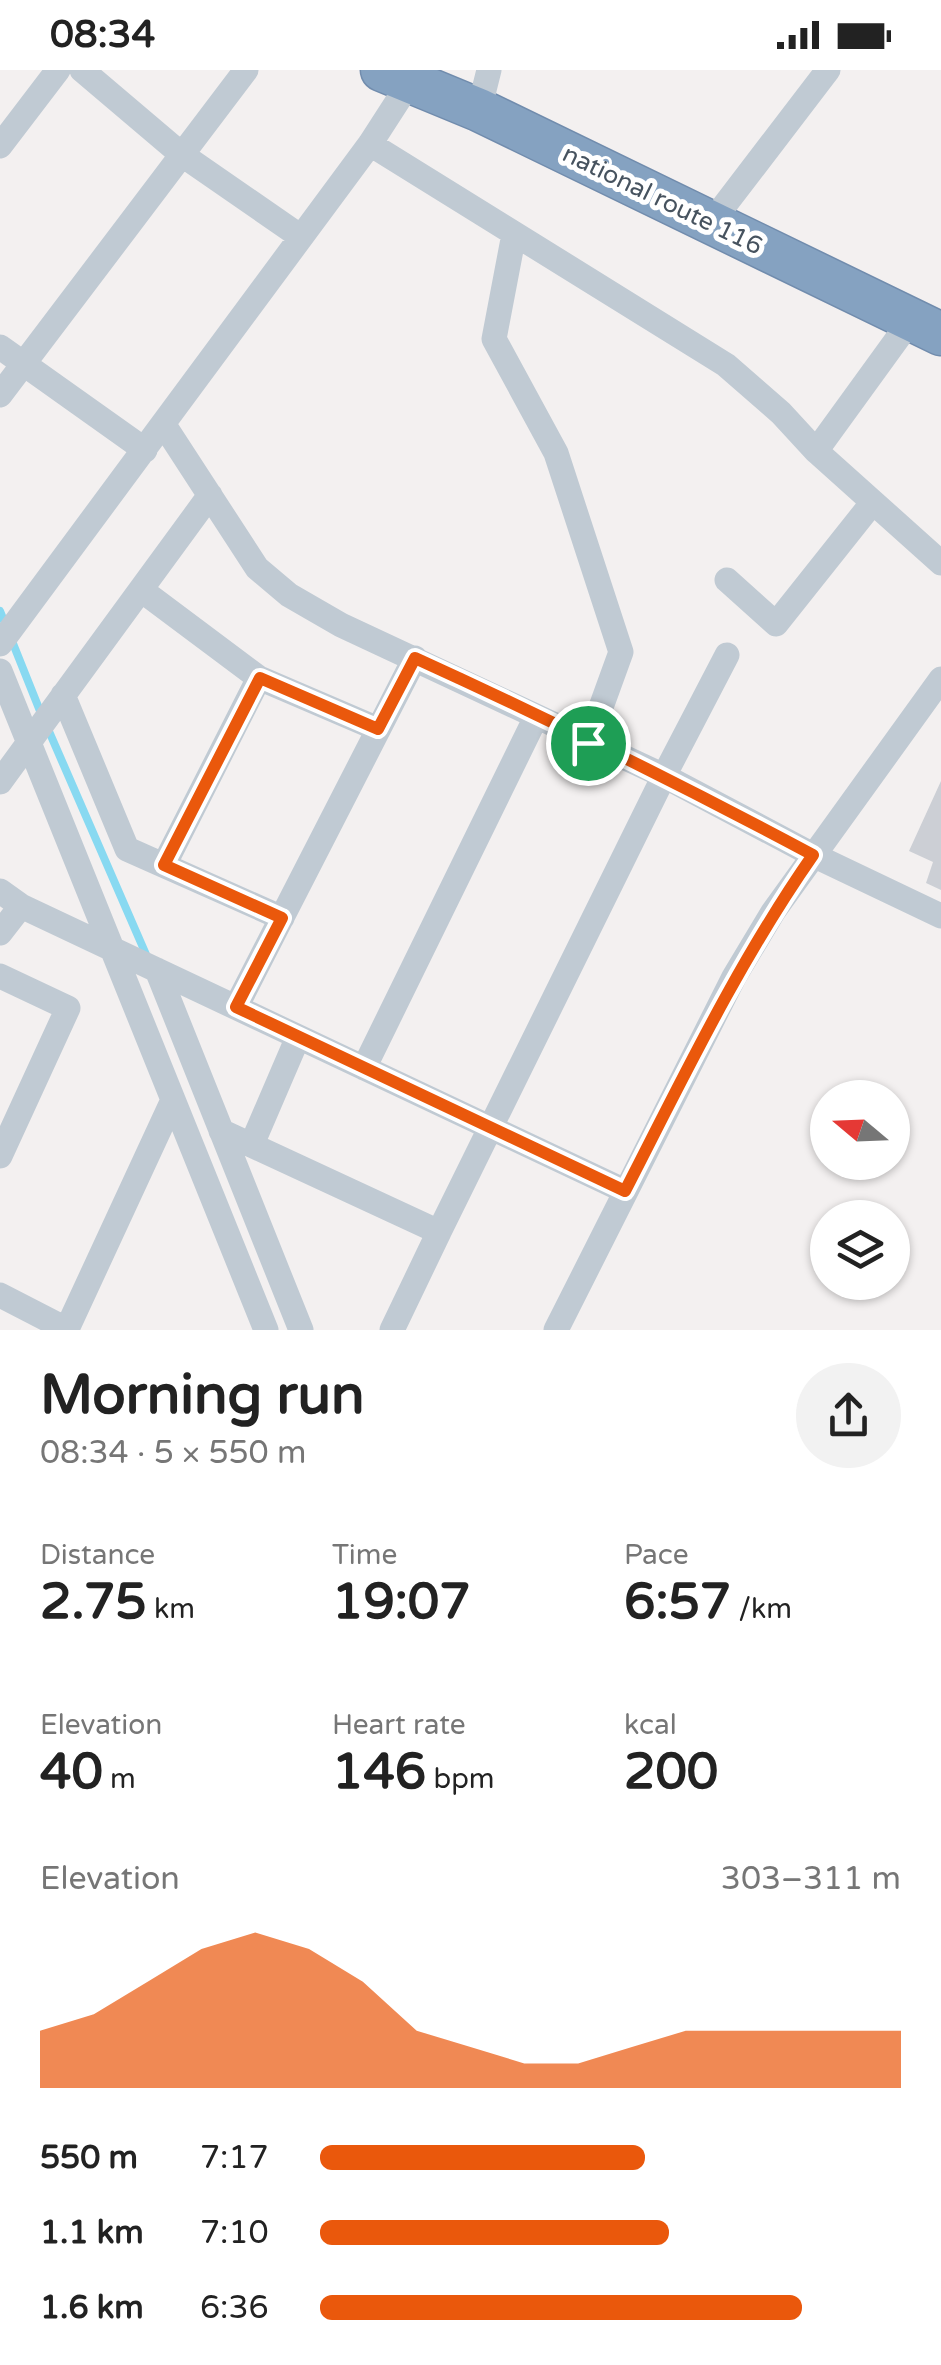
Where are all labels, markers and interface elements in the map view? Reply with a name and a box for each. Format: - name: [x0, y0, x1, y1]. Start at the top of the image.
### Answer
- text: 08:34: [50, 12, 155, 58]
- street label: national route 116: [558, 138, 767, 261]
- pin: [546, 701, 631, 786]
- icon: arrive: [561, 716, 616, 771]
- north arrow: [810, 1080, 910, 1180]
- map controls: [810, 1080, 910, 1300]
- button: layers: [810, 1200, 910, 1300]
- text: Morning run: [40, 1363, 365, 1429]
- button: share: [796, 1363, 901, 1468]
- text: 08:34 · 5 × 550 m: [40, 1434, 306, 1472]
- text: Distance: [40, 1538, 155, 1572]
- text: Time: [332, 1538, 397, 1572]
- text: Pace: [624, 1538, 688, 1572]
- text: 2.75: [40, 1572, 147, 1632]
- text: 19:07: [332, 1572, 471, 1632]
- text: 6:57: [624, 1572, 731, 1632]
- text: km: [147, 1592, 195, 1626]
- text: /km: [731, 1592, 792, 1626]
- text: Elevation: [40, 1708, 162, 1742]
- text: Heart rate: [332, 1708, 466, 1742]
- text: kcal: [624, 1708, 677, 1742]
- text: 40: [40, 1742, 103, 1802]
- text: 146: [332, 1742, 426, 1802]
- text: 200: [624, 1742, 718, 1802]
- text: m: [103, 1762, 136, 1796]
- text: bpm: [426, 1762, 495, 1796]
- text: Elevation: [40, 1860, 180, 1898]
- text: 303–311 m: [721, 1860, 901, 1898]
- text: 550 m: [40, 2139, 138, 2177]
- text: 7:17: [200, 2139, 269, 2177]
- text: 1.1 km: [40, 2214, 144, 2252]
- text: 7:10: [200, 2214, 269, 2252]
- text: 1.6 km: [40, 2289, 144, 2327]
- text: 6:36: [200, 2289, 269, 2327]

